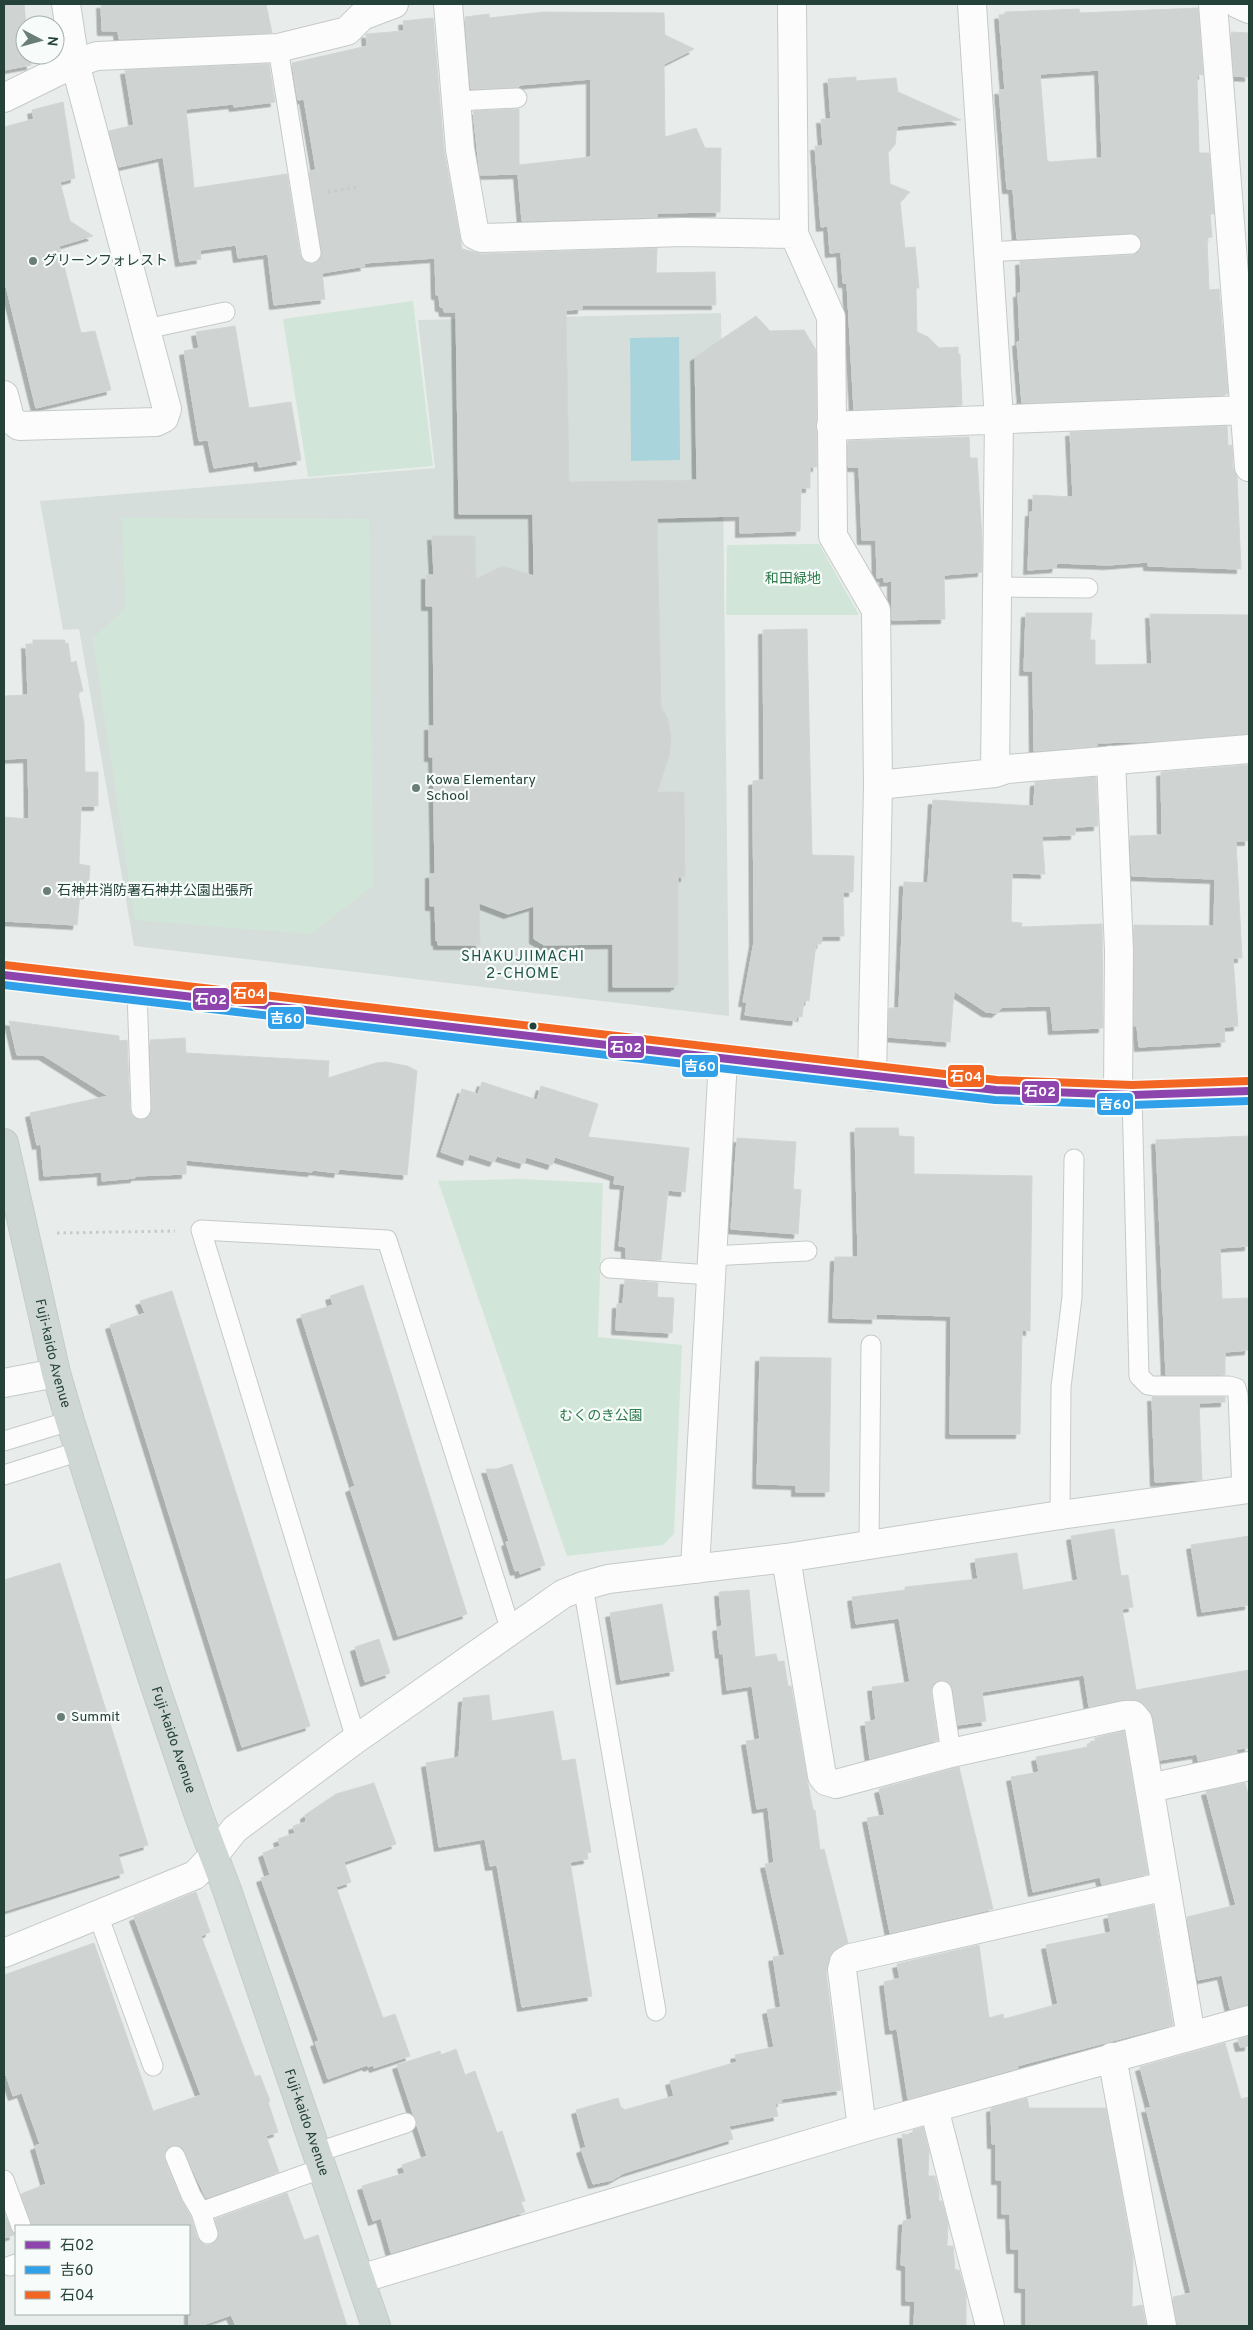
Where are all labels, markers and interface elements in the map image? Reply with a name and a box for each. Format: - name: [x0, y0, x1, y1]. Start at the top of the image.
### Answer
- north arrow: [15, 15, 65, 65]
- text: N: [42, 35, 60, 47]
- place label: グリーンフォレスト: [43, 253, 168, 270]
- marker: グリーンフォレスト: [27, 255, 39, 267]
- park label: 和田緑地: [765, 571, 821, 588]
- place label: Kowa Elementary School: [426, 772, 536, 805]
- marker: Kowa Elementary School: [410, 782, 422, 794]
- place label: 石神井消防署石神井公園出張所: [57, 882, 253, 900]
- marker: 石神井消防署石神井公園出張所: [41, 885, 53, 897]
- district label: SHAKUJIIMACHI 2-CHOME: [461, 948, 585, 984]
- line badge: 石04: [230, 981, 268, 1005]
- text: 石04: [233, 986, 265, 1003]
- line badge: 石02: [192, 987, 230, 1011]
- text: 石02: [195, 992, 227, 1009]
- line badge: 吉60: [267, 1006, 305, 1030]
- text: 吉60: [270, 1011, 302, 1028]
- unlabelled marker: [528, 1021, 538, 1031]
- line badge: 石02: [607, 1035, 645, 1059]
- text: 石02: [610, 1040, 642, 1057]
- line badge: 吉60: [681, 1054, 719, 1078]
- text: 吉60: [684, 1059, 716, 1076]
- line badge: 石04: [947, 1064, 985, 1088]
- text: 石04: [950, 1069, 982, 1086]
- line badge: 石02: [1021, 1080, 1060, 1104]
- text: 石02: [1024, 1084, 1056, 1101]
- line badge: 吉60: [1096, 1092, 1134, 1116]
- text: 吉60: [1099, 1097, 1131, 1114]
- street label: Fuji-kaido Avenue: [31, 1297, 74, 1410]
- park label: むくのき公園: [559, 1408, 643, 1425]
- street label: Fuji-kaido Avenue: [147, 1684, 199, 1796]
- place label: Summit: [71, 1709, 120, 1726]
- marker: Summit: [55, 1711, 67, 1723]
- street label: Fuji-kaido Avenue: [280, 2067, 333, 2178]
- legend: [15, 2225, 190, 2315]
- text: 石02: [60, 2237, 94, 2256]
- text: 吉60: [60, 2262, 94, 2281]
- text: 石04: [60, 2287, 94, 2306]

